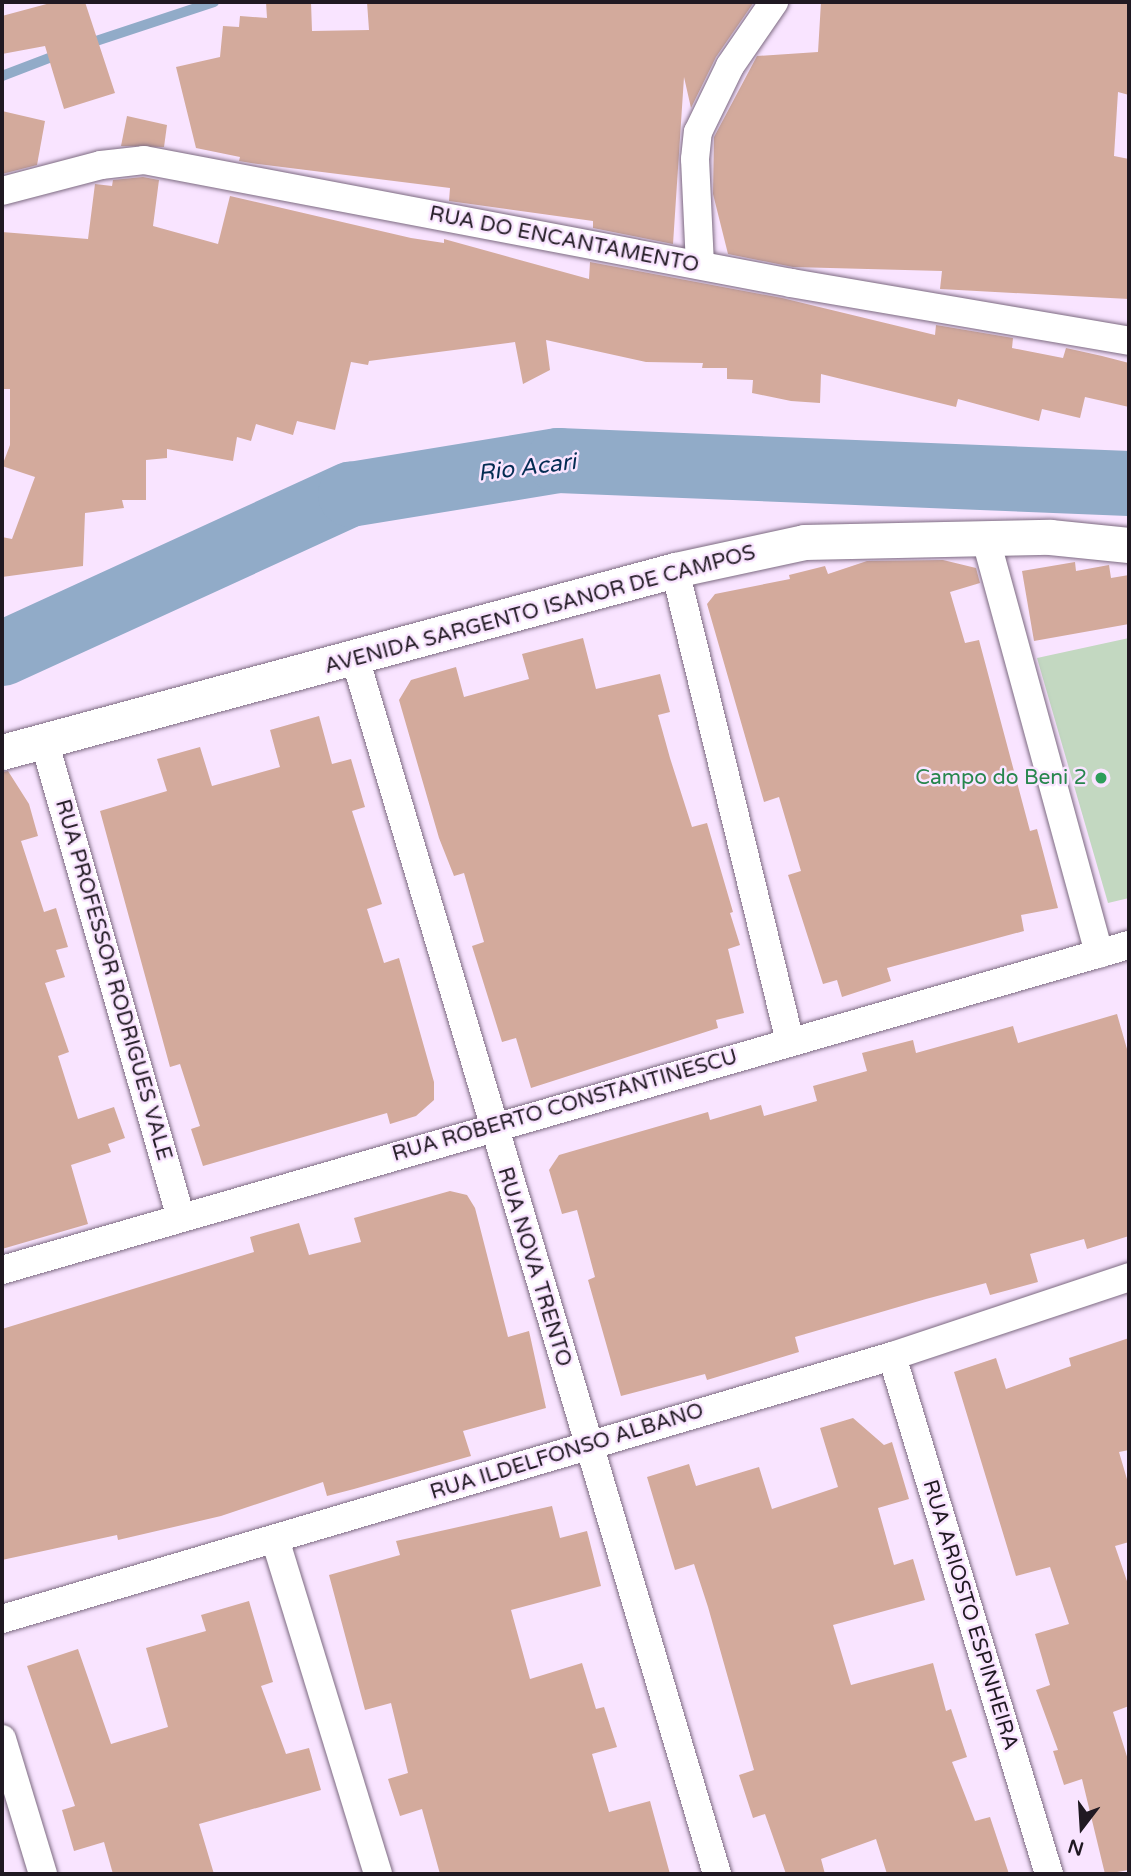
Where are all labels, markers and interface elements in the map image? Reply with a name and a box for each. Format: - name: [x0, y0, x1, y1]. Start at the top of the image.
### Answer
- street label: RUA DO ENCANTAMENTO: [427, 201, 701, 279]
- water label: Rio Acari: [476, 448, 578, 488]
- street label: AVENIDA SARGENTO ISANOR DE CAMPOS: [322, 540, 758, 680]
- place label: Campo do Beni 2: [915, 765, 1087, 791]
- marker: Campo do Beni 2: [1093, 770, 1109, 786]
- street label: RUA PROFESSOR RODRIGUES VALE: [49, 797, 177, 1163]
- street label: RUA ROBERTO CONSTANTINESCU: [389, 1045, 741, 1167]
- street label: RUA NOVA TRENTO: [492, 1164, 576, 1370]
- street label: RUA ILDELFONSO ALBANO: [427, 1398, 707, 1506]
- street label: RUA ARIOSTO ESPINHEIRA: [917, 1477, 1023, 1753]
- north arrow: [1047, 1792, 1117, 1862]
- text: N: [1065, 1834, 1086, 1860]

